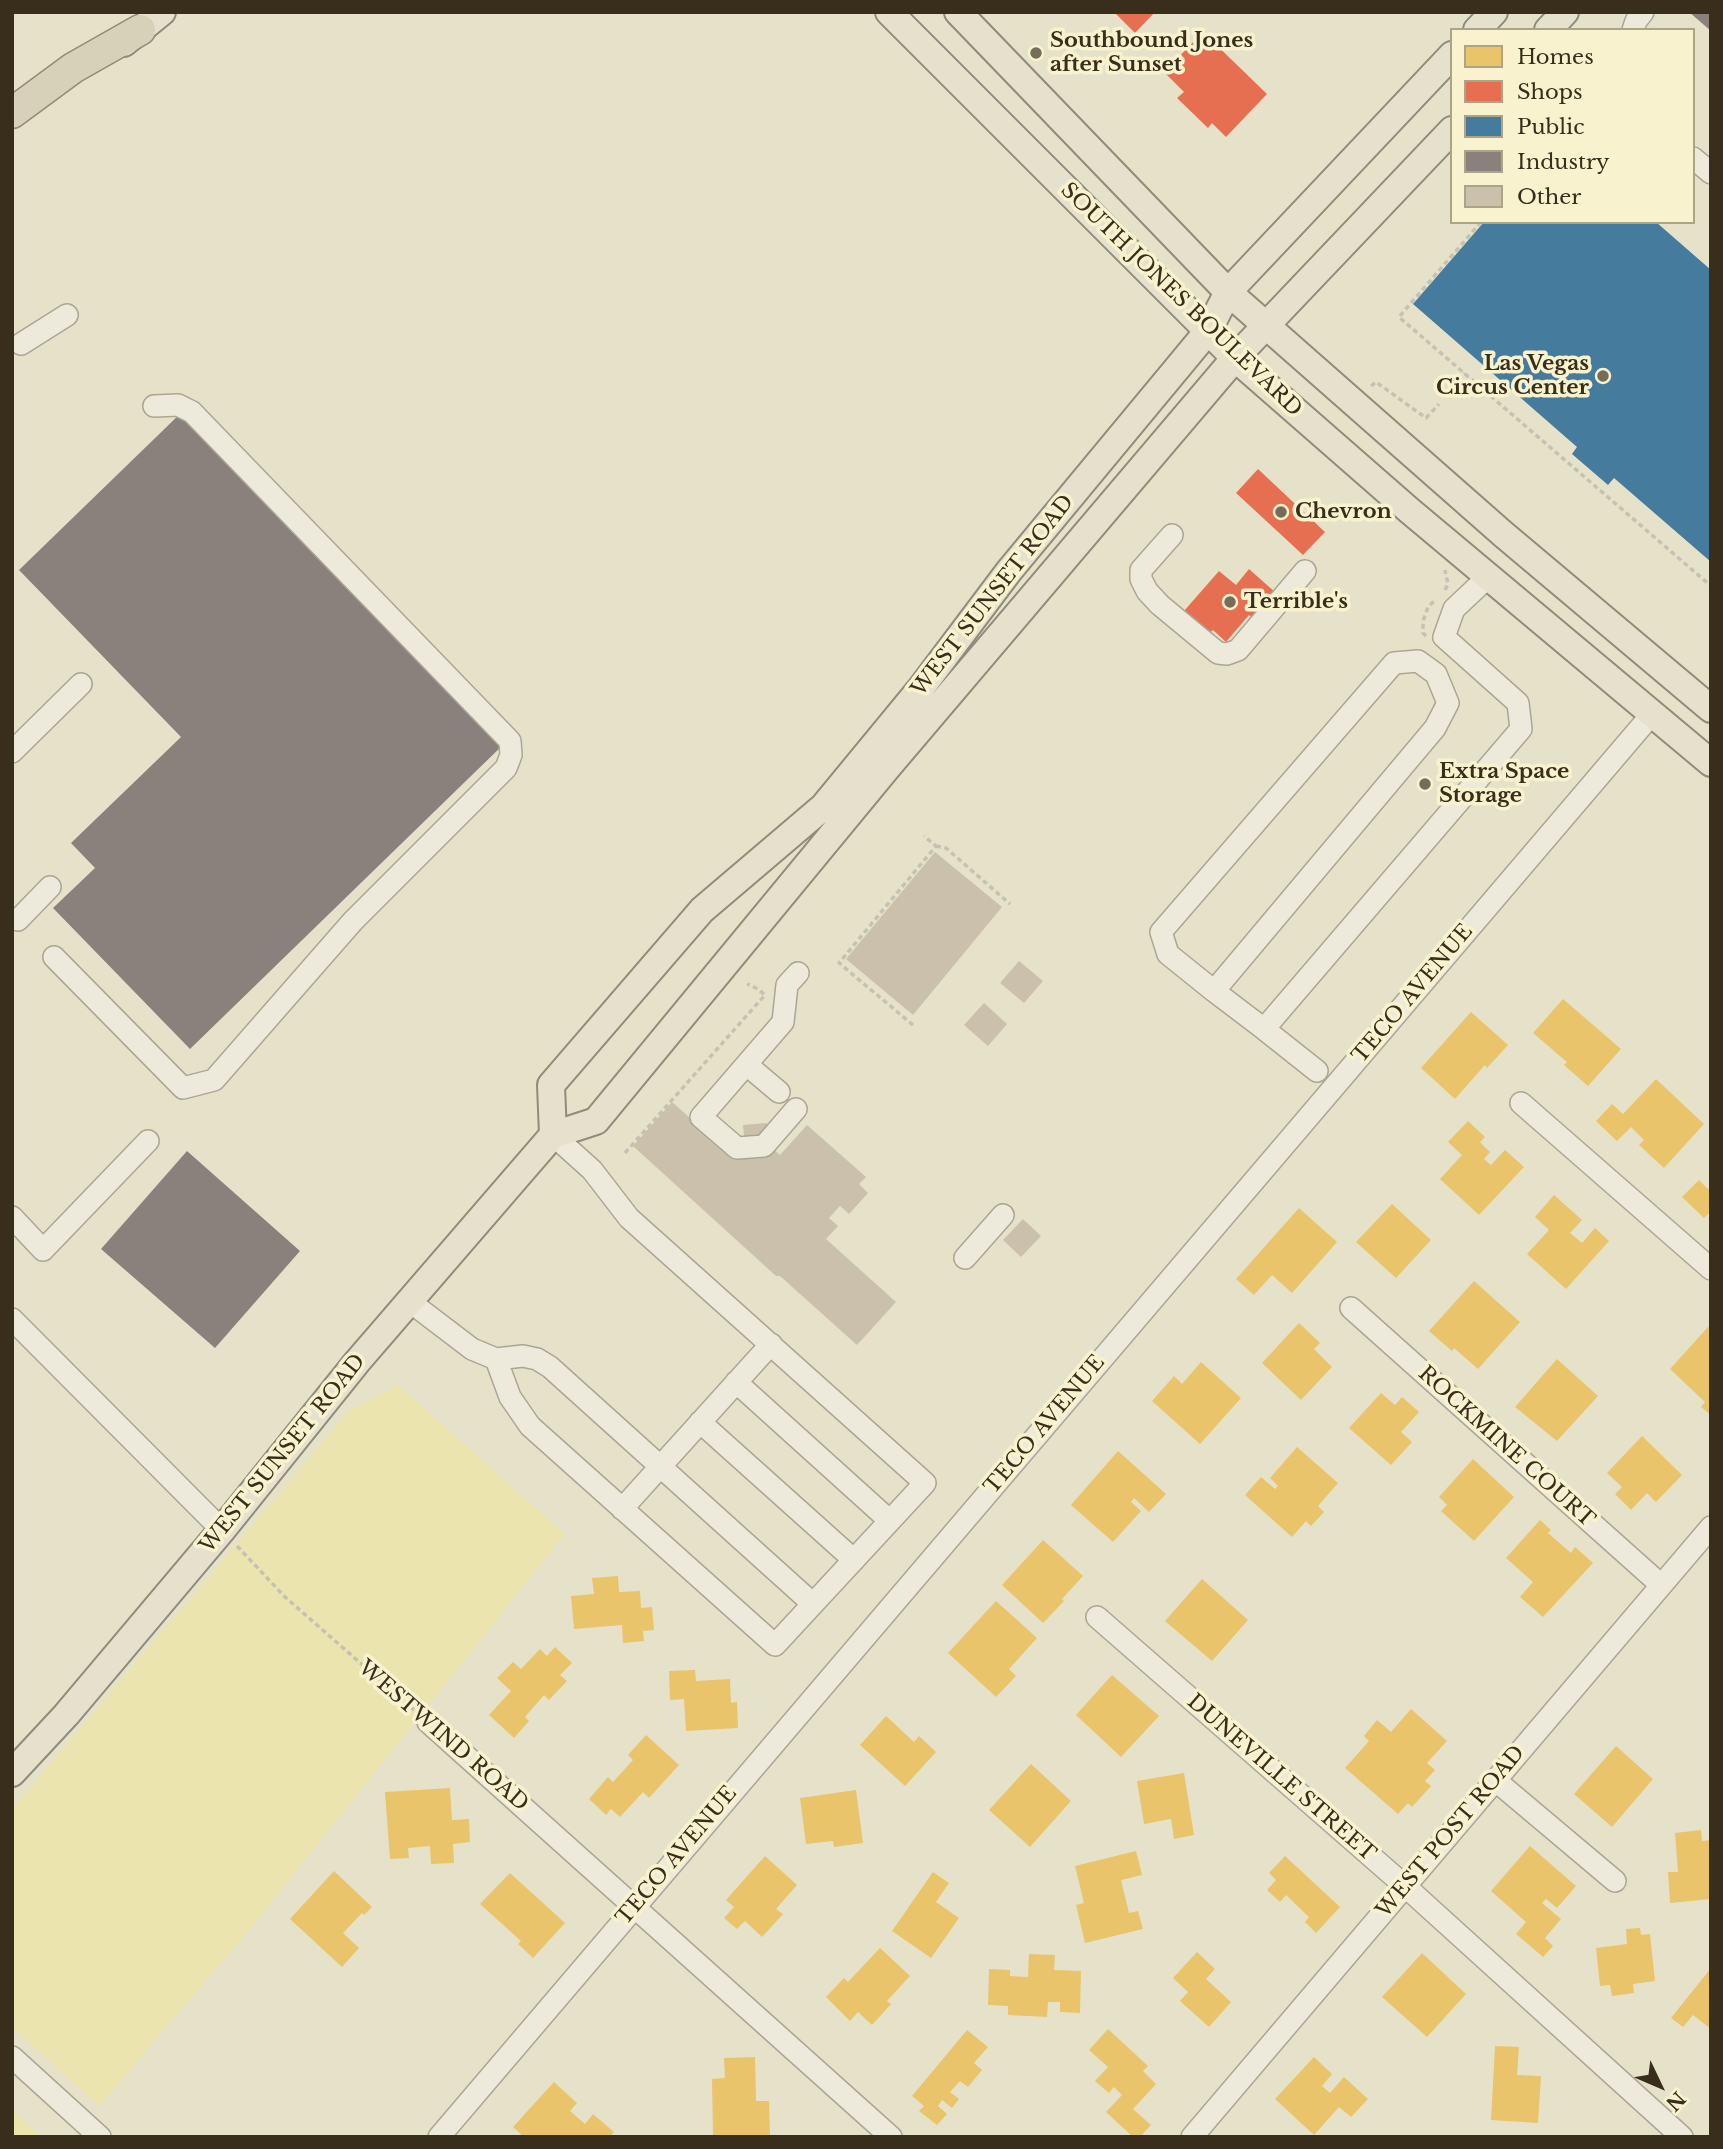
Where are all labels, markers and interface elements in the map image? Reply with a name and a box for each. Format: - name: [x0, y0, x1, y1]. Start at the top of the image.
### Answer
- place label: Southbound Jones after Sunset: [1050, 28, 1253, 78]
- legend: [1450, 28, 1695, 224]
- text: Homes: [1517, 44, 1594, 70]
- marker: Southbound Jones after Sunset: [1028, 45, 1044, 61]
- text: Shops: [1517, 79, 1583, 105]
- text: Public: [1517, 114, 1584, 140]
- text: Industry: [1517, 149, 1609, 175]
- street label: SOUTH JONES BOULEVARD: [1055, 178, 1307, 422]
- text: Other: [1517, 184, 1581, 210]
- place label: Las Vegas Circus Center: [1436, 351, 1589, 401]
- marker: Las Vegas Circus Center: [1595, 368, 1611, 384]
- street label: WEST SUNSET ROAD: [907, 490, 1079, 702]
- place label: Chevron: [1295, 499, 1392, 525]
- marker: Chevron: [1273, 504, 1289, 520]
- place label: Terrible's: [1244, 589, 1348, 615]
- marker: Terrible's: [1222, 594, 1238, 610]
- place label: Extra Space Storage: [1439, 759, 1569, 809]
- marker: Extra Space Storage: [1417, 776, 1433, 792]
- street label: TECO AVENUE: [1348, 919, 1478, 1069]
- street label: WEST SUNSET ROAD: [195, 1350, 371, 1558]
- street label: TECO AVENUE: [980, 1350, 1110, 1500]
- street label: ROCKMINE COURT: [1413, 1361, 1599, 1533]
- street label: WESTWIND ROAD: [353, 1655, 533, 1817]
- street label: DUNEVILLE STREET: [1182, 1689, 1380, 1867]
- street label: WEST POST ROAD: [1372, 1741, 1530, 1923]
- street label: TECO AVENUE: [612, 1781, 742, 1931]
- north arrow: [1625, 2051, 1695, 2121]
- text: N: [1661, 2087, 1690, 2115]

